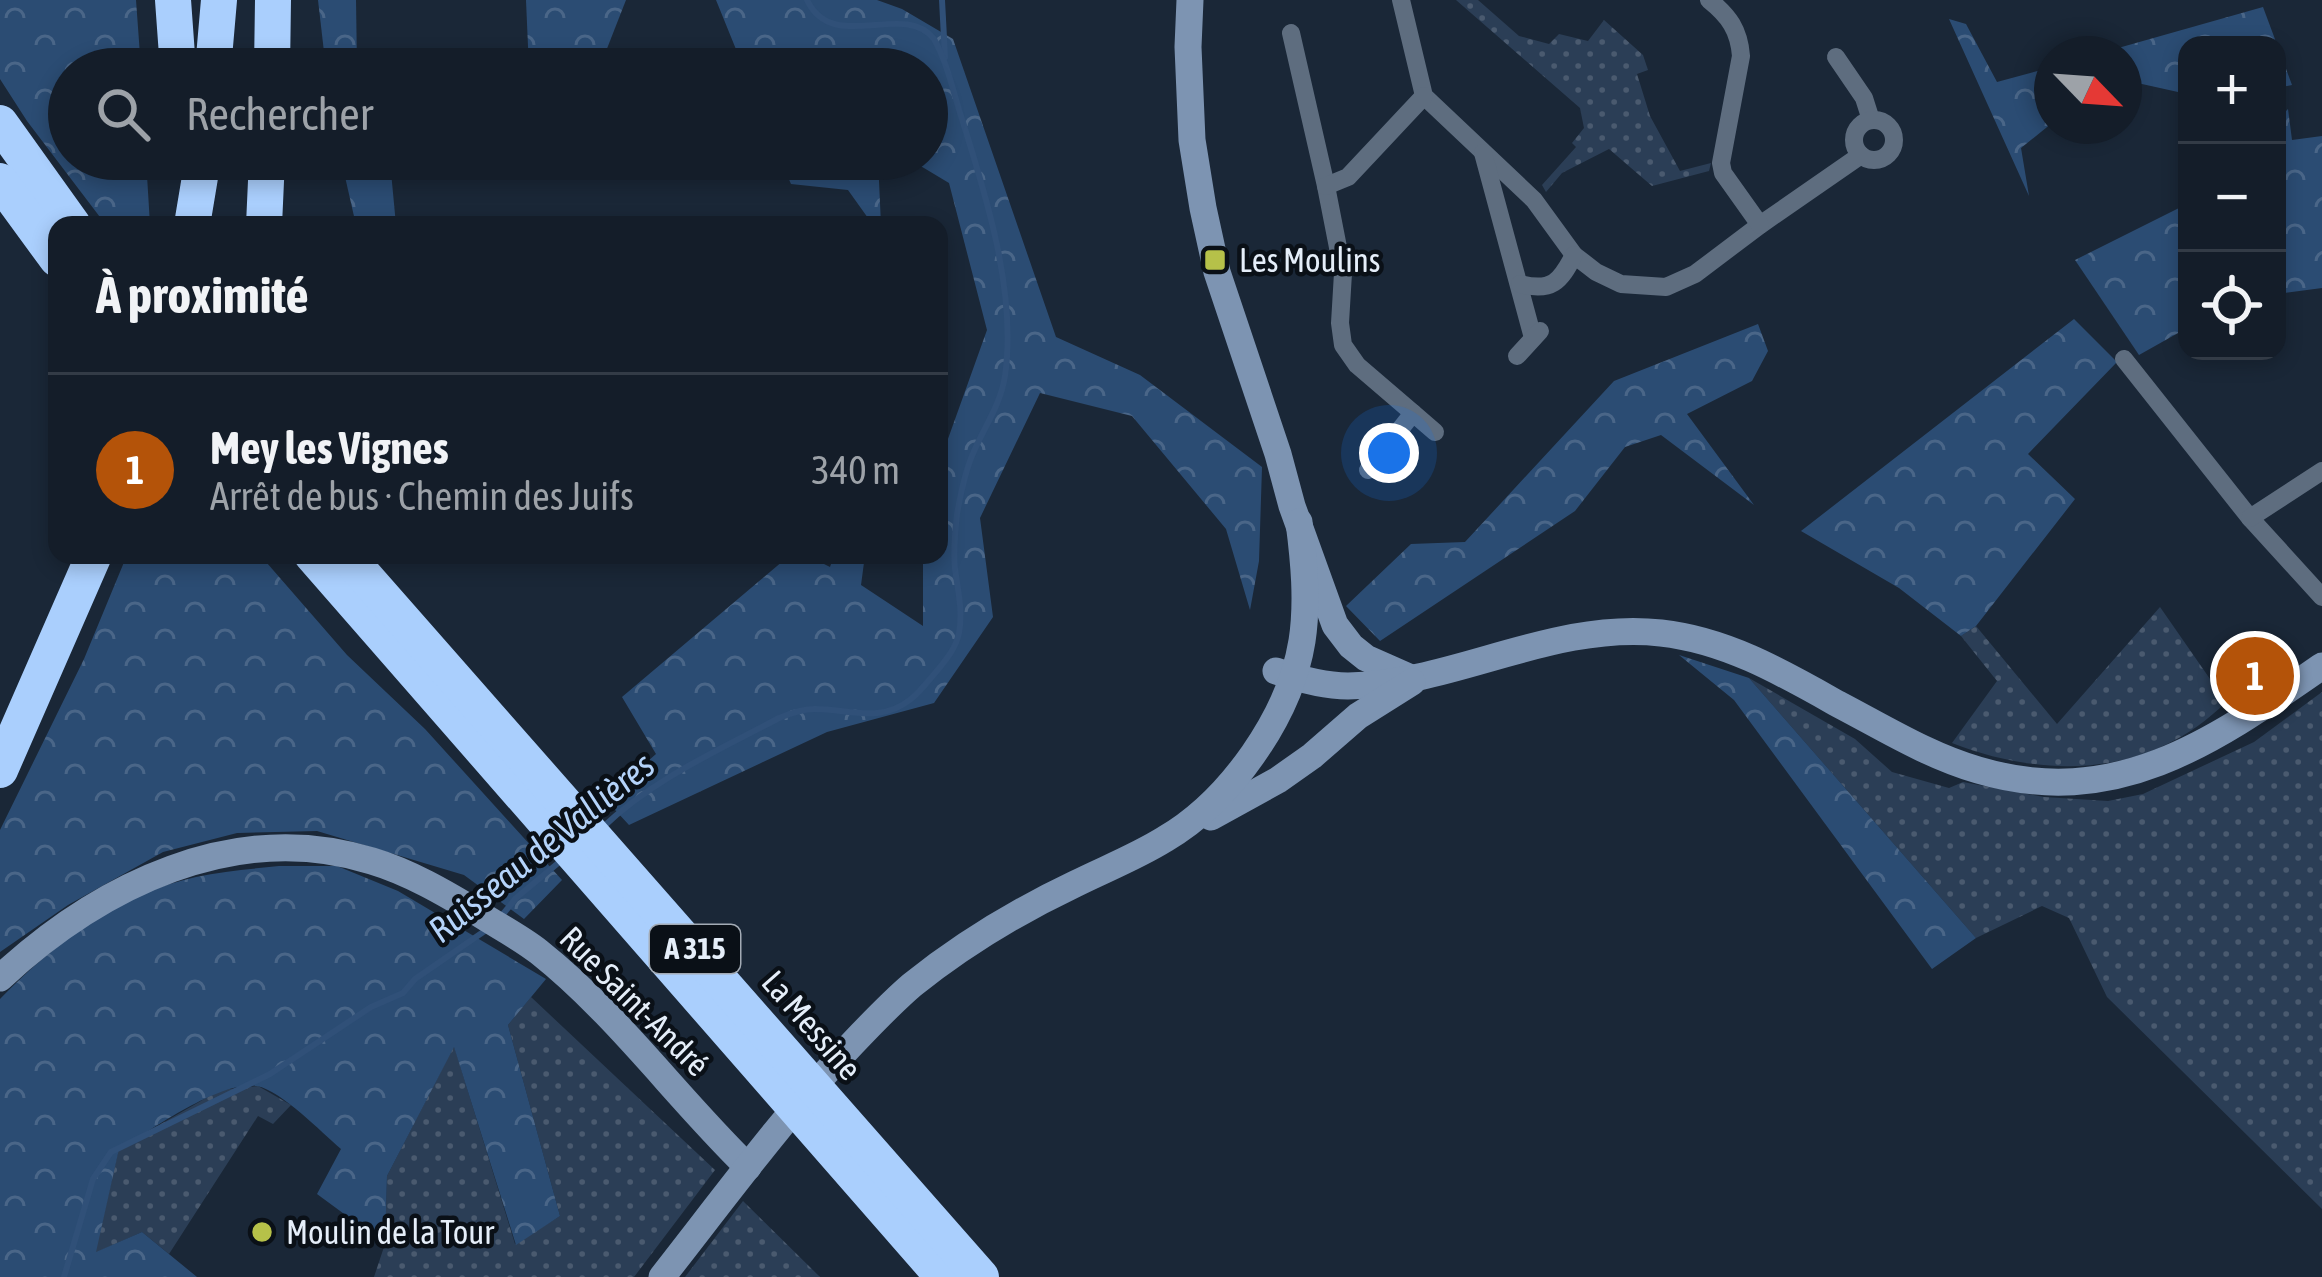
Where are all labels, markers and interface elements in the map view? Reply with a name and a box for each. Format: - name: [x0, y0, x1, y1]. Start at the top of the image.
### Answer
- north arrow: [2034, 36, 2142, 144]
- map controls: [2178, 36, 2286, 360]
- button: +: [2178, 36, 2286, 144]
- search box: [48, 48, 948, 180]
- icon: search: [90, 81, 156, 147]
- text: Rechercher: [186, 88, 373, 140]
- button: −: [2178, 144, 2286, 252]
- place label: Les Moulins: [1239, 241, 1380, 279]
- marker: Les Moulins: [1202, 247, 1228, 273]
- button: locate: [2178, 252, 2286, 360]
- text: À proximité: [96, 265, 309, 324]
- text: Mey les Vignes: [210, 422, 449, 474]
- your location: [1359, 423, 1419, 483]
- text: 1: [126, 448, 144, 492]
- text: 340 m: [812, 448, 900, 492]
- text: Arrêt de bus · Chemin des Juifs: [210, 474, 634, 518]
- pin: 1: [2216, 631, 2294, 721]
- water label: Ruisseau de Vallières: [420, 743, 662, 951]
- street label: Rue Saint-André: [553, 919, 717, 1083]
- road number: A 315: [650, 925, 740, 973]
- street label: La Messine: [754, 963, 870, 1087]
- place label: Moulin de la Tour: [286, 1213, 495, 1251]
- marker: Moulin de la Tour: [249, 1219, 275, 1245]

